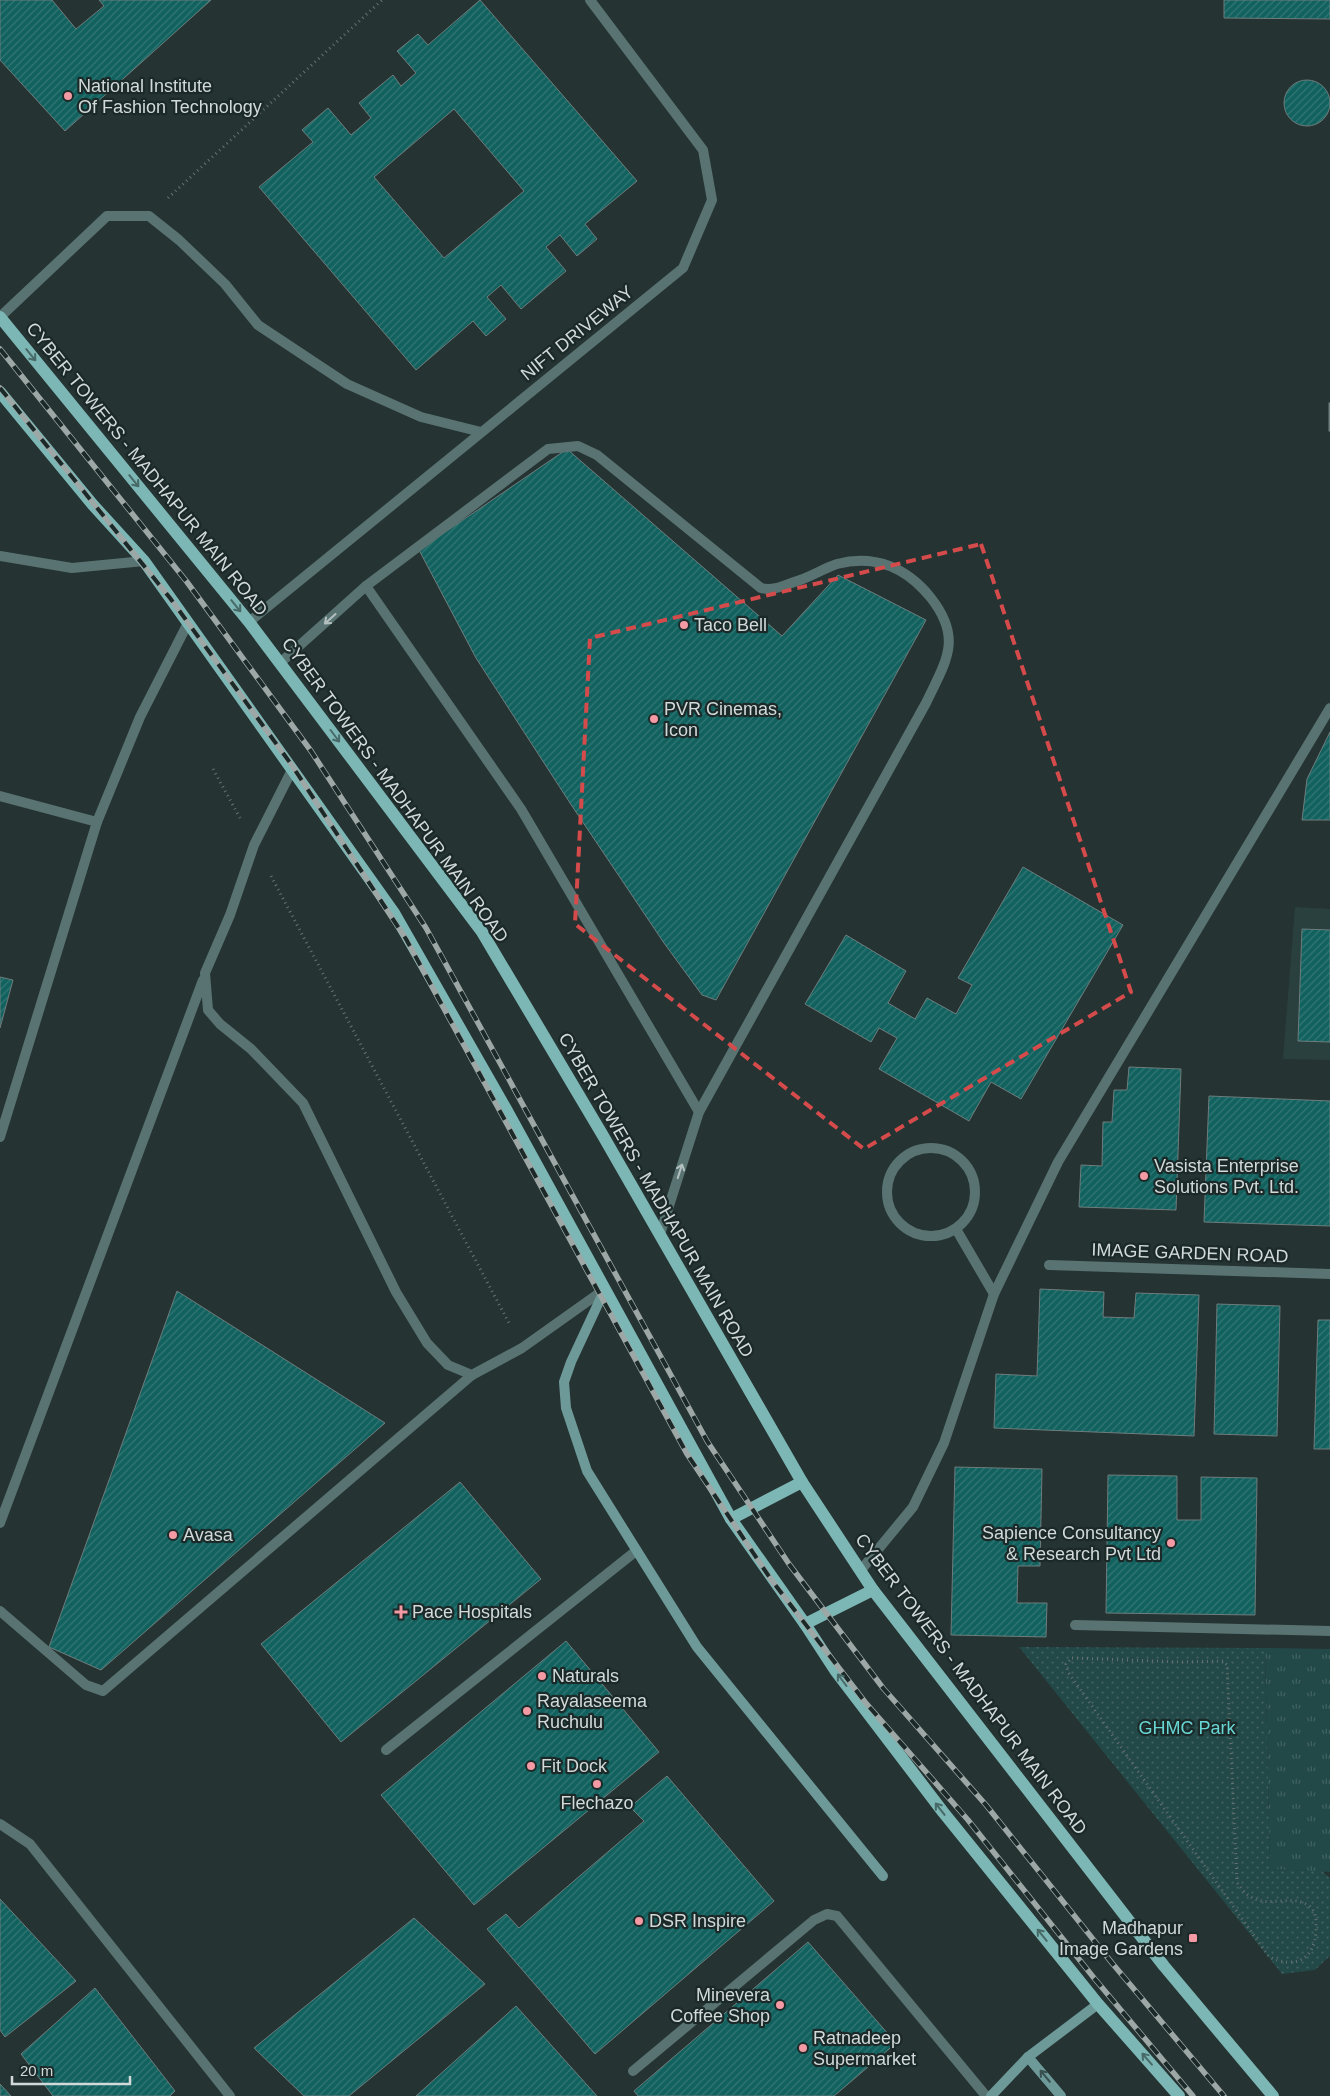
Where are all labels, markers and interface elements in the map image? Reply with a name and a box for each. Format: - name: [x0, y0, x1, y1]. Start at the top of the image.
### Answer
- place label: National Institute Of Fashion Technology: [78, 76, 262, 117]
- marker: National Institute Of Fashion Technology: [62, 90, 74, 102]
- street label: NIFT DRIVEWAY: [517, 282, 637, 384]
- street label: CYBER TOWERS - MADHAPUR MAIN ROAD: [22, 318, 272, 620]
- one-way arrow: [25, 348, 36, 361]
- one-way arrow: [128, 474, 139, 487]
- one-way arrow: [231, 600, 242, 613]
- one-way arrow: [324, 613, 337, 625]
- place label: Taco Bell: [694, 615, 767, 635]
- marker: Taco Bell: [678, 619, 690, 631]
- street label: CYBER TOWERS - MADHAPUR MAIN ROAD: [278, 634, 512, 946]
- place label: PVR Cinemas, Icon: [664, 699, 782, 740]
- marker: PVR Cinemas, Icon: [648, 713, 660, 725]
- one-way arrow: [329, 729, 340, 742]
- street label: CYBER TOWERS - MADHAPUR MAIN ROAD: [554, 1029, 758, 1361]
- place label: Vasista Enterprise Solutions Pvt. Ltd.: [1154, 1156, 1299, 1197]
- one-way arrow: [676, 1164, 685, 1179]
- marker: Vasista Enterprise Solutions Pvt. Ltd.: [1138, 1170, 1150, 1182]
- street label: IMAGE GARDEN ROAD: [1091, 1240, 1289, 1266]
- place label: Sapience Consultancy & Research Pvt Ltd: [982, 1523, 1161, 1564]
- place label: Avasa: [183, 1525, 234, 1545]
- marker: Avasa: [167, 1529, 179, 1541]
- street label: CYBER TOWERS - MADHAPUR MAIN ROAD: [851, 1530, 1091, 1838]
- marker: Sapience Consultancy & Research Pvt Ltd: [1165, 1537, 1177, 1549]
- place label: Pace Hospitals: [412, 1602, 532, 1622]
- marker: Pace Hospitals: [394, 1605, 408, 1619]
- place label: Naturals: [552, 1666, 619, 1686]
- marker: Naturals: [536, 1670, 548, 1682]
- one-way arrow: [836, 1674, 847, 1687]
- place label: Rayalaseema Ruchulu: [537, 1691, 648, 1732]
- marker: Rayalaseema Ruchulu: [521, 1705, 533, 1717]
- park label: GHMC Park: [1138, 1718, 1236, 1738]
- place label: Fit Dock: [541, 1756, 608, 1776]
- marker: Fit Dock: [525, 1760, 537, 1772]
- marker: Flechazo: [591, 1778, 603, 1790]
- place label: Flechazo: [560, 1793, 634, 1813]
- one-way arrow: [935, 1802, 945, 1816]
- place label: DSR Inspire: [649, 1911, 746, 1931]
- marker: DSR Inspire: [633, 1915, 645, 1927]
- place label: Madhapur Image Gardens: [1059, 1918, 1183, 1959]
- one-way arrow: [1037, 1929, 1048, 1942]
- marker: Madhapur Image Gardens: [1187, 1932, 1199, 1944]
- place label: Minevera Coffee Shop: [670, 1985, 771, 2026]
- marker: Minevera Coffee Shop: [774, 1999, 786, 2011]
- place label: Ratnadeep Supermarket: [813, 2028, 916, 2069]
- marker: Ratnadeep Supermarket: [797, 2042, 809, 2054]
- one-way arrow: [1142, 2053, 1153, 2066]
- scale bar: [12, 2054, 130, 2086]
- text: 20 m: [20, 2062, 53, 2079]
- one-way arrow: [1039, 2070, 1050, 2083]

